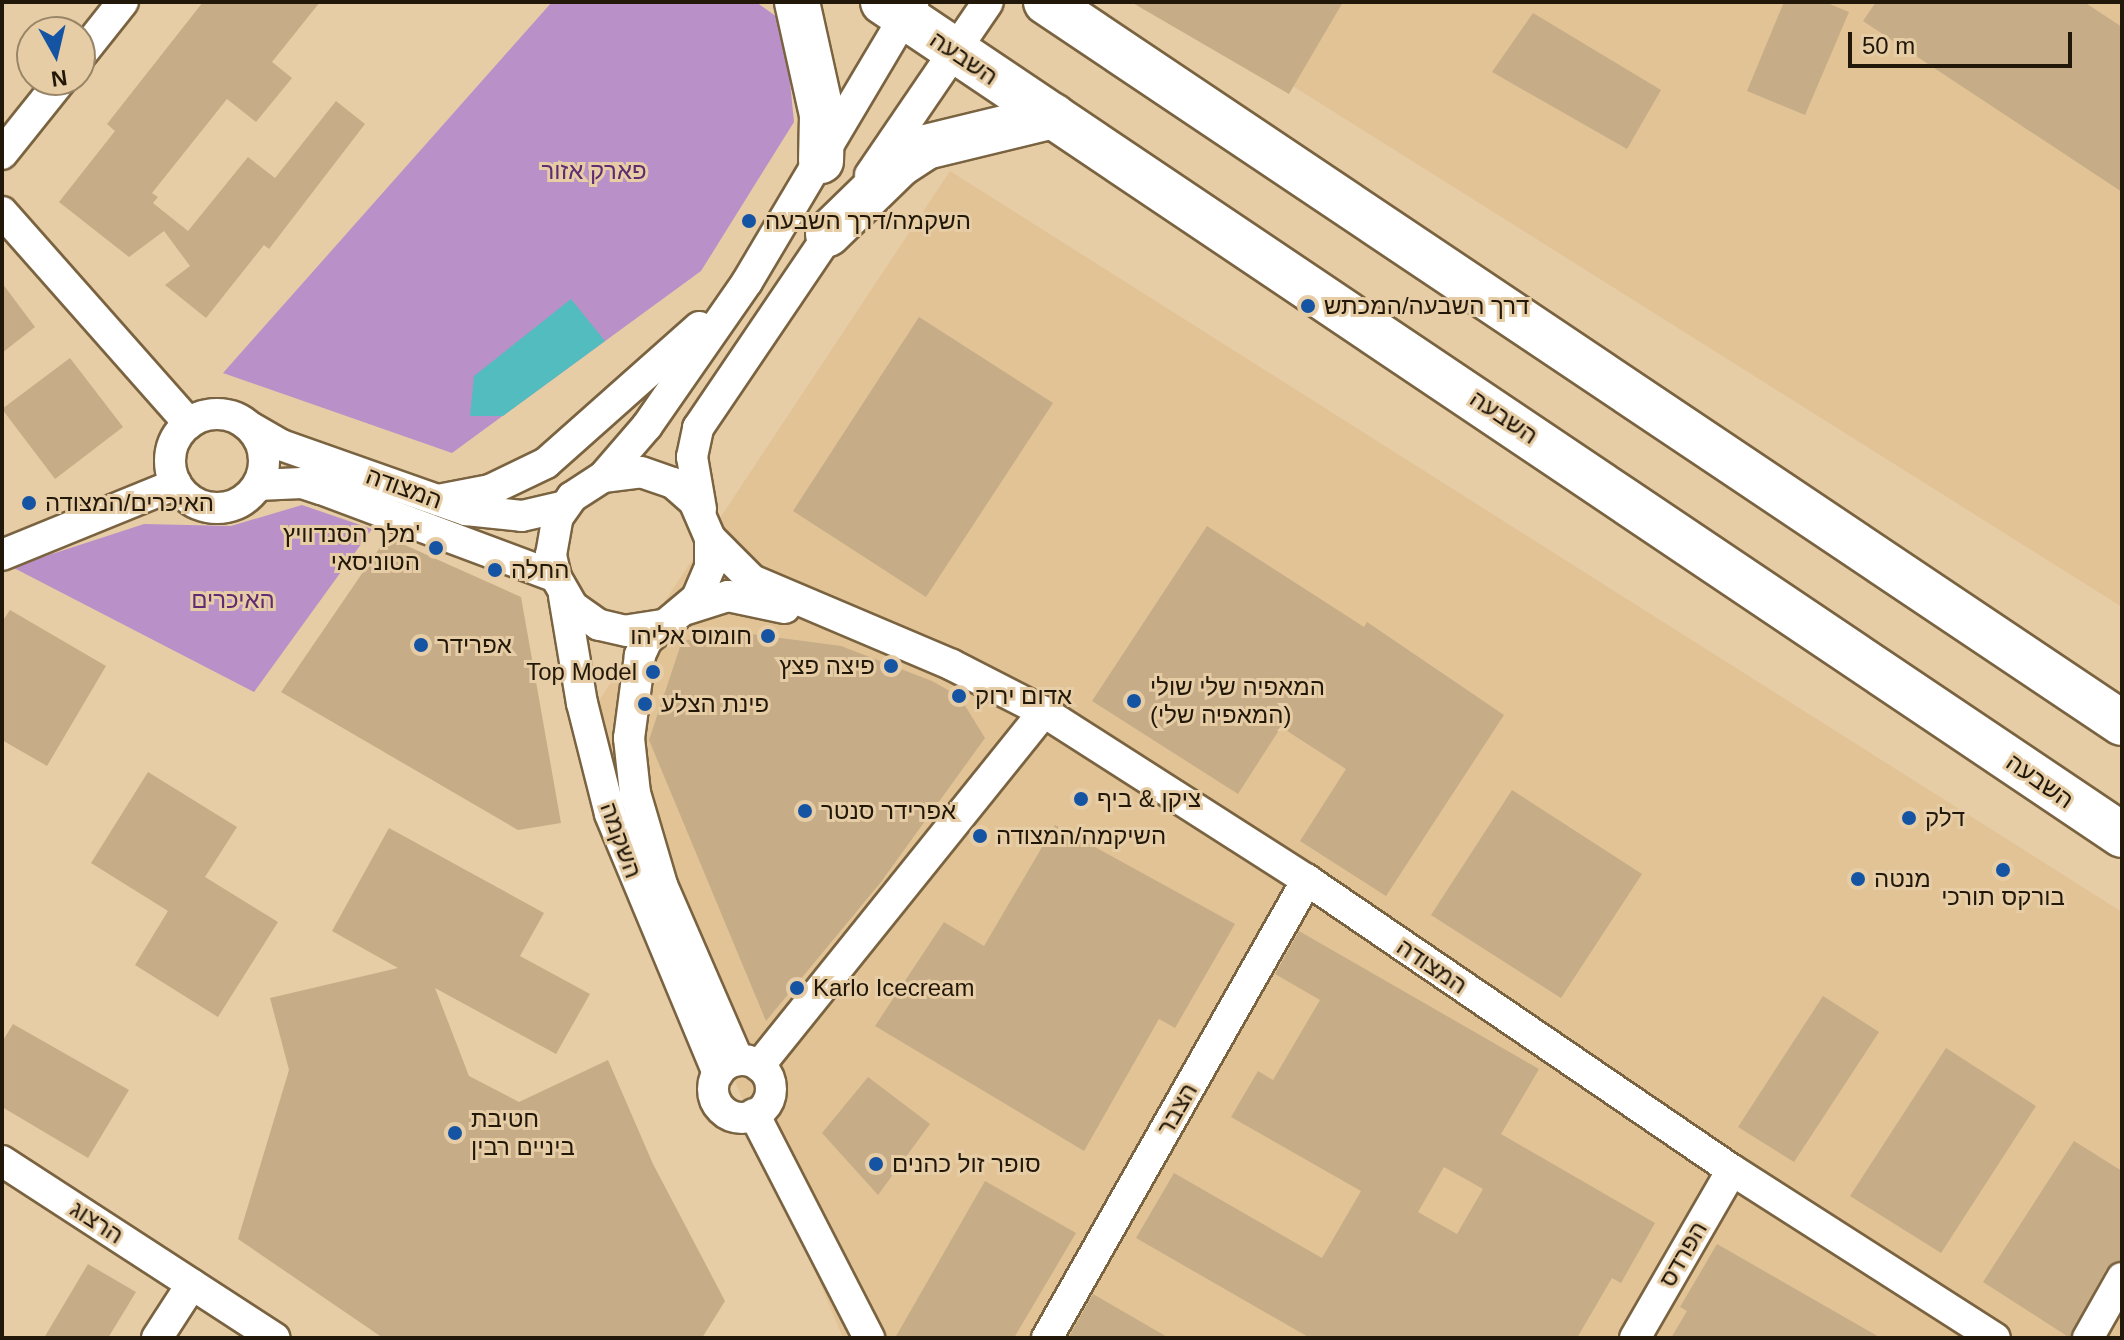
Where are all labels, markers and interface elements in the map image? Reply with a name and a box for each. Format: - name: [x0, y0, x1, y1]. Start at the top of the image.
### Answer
- north arrow: [16, 16, 96, 96]
- scale bar: [1852, 16, 2076, 66]
- street label: השבעה: [925, 25, 1003, 91]
- text: 50 m: [1862, 32, 1915, 59]
- text: N: [50, 65, 69, 92]
- park label: פארק אזור: [541, 157, 647, 185]
- place label: השקמה/דרך השבעה: [765, 207, 971, 235]
- marker: השקמה/דרך השבעה: [740, 212, 758, 230]
- place label: דרך השבעה/המכתש: [1324, 292, 1529, 320]
- marker: דרך השבעה/המכתש: [1299, 297, 1317, 315]
- street label: השבעה: [1465, 384, 1543, 450]
- street label: המצודה: [362, 461, 446, 515]
- place label: האיכרים/המצודה: [45, 489, 214, 517]
- marker: האיכרים/המצודה: [20, 494, 38, 512]
- place label: מלך הסנדוויץ' הטוניסאי: [283, 520, 420, 576]
- marker: מלך הסנדוויץ' הטוניסאי: [427, 539, 445, 557]
- place label: החלה: [511, 556, 569, 584]
- marker: החלה: [486, 561, 504, 579]
- park label: האיכרים: [191, 586, 275, 614]
- place label: חומוס אליהו: [630, 622, 752, 650]
- marker: חומוס אליהו: [759, 627, 777, 645]
- place label: אפרידר: [437, 631, 512, 659]
- marker: אפרידר: [412, 636, 430, 654]
- place label: פיצה פצץ: [779, 652, 875, 680]
- marker: פיצה פצץ: [882, 657, 900, 675]
- place label: Top Model: [526, 658, 637, 686]
- marker: Top Model: [644, 663, 662, 681]
- place label: המאפיה שלי שולי (המאפיה שלי): [1150, 673, 1325, 729]
- place label: אדום ירוק: [975, 682, 1072, 710]
- marker: אדום ירוק: [950, 687, 968, 705]
- place label: פינת הצלע: [661, 690, 769, 718]
- marker: המאפיה שלי שולי (המאפיה שלי): [1125, 692, 1143, 710]
- marker: פינת הצלע: [636, 695, 654, 713]
- street label: השבעה: [2001, 747, 2079, 815]
- place label: ציקן & ביף: [1097, 785, 1201, 813]
- marker: ציקן & ביף: [1072, 790, 1090, 808]
- place label: אפרידר סנטר: [821, 797, 956, 825]
- street label: השקמה: [594, 798, 648, 882]
- marker: אפרידר סנטר: [796, 802, 814, 820]
- place label: דלק: [1925, 804, 1965, 832]
- marker: דלק: [1900, 809, 1918, 827]
- place label: השיקמה/המצודה: [996, 822, 1166, 850]
- marker: השיקמה/המצודה: [971, 827, 989, 845]
- marker: בורקס תורכי: [1994, 861, 2012, 879]
- place label: מנטה: [1874, 865, 1931, 893]
- marker: מנטה: [1849, 870, 1867, 888]
- place label: בורקס תורכי: [1941, 883, 2065, 911]
- street label: המצודה: [1391, 932, 1473, 1000]
- place label: Karlo Icecream: [813, 974, 974, 1002]
- marker: Karlo Icecream: [788, 979, 806, 997]
- street label: הצבר: [1151, 1078, 1203, 1140]
- place label: חטיבת ביניים רבין: [471, 1105, 575, 1161]
- marker: חטיבת ביניים רבין: [446, 1124, 464, 1142]
- place label: סופר זול כהנים: [892, 1150, 1041, 1178]
- marker: סופר זול כהנים: [867, 1155, 885, 1173]
- street label: הרצוג: [65, 1194, 129, 1250]
- street label: הפרדס: [1653, 1216, 1713, 1292]

